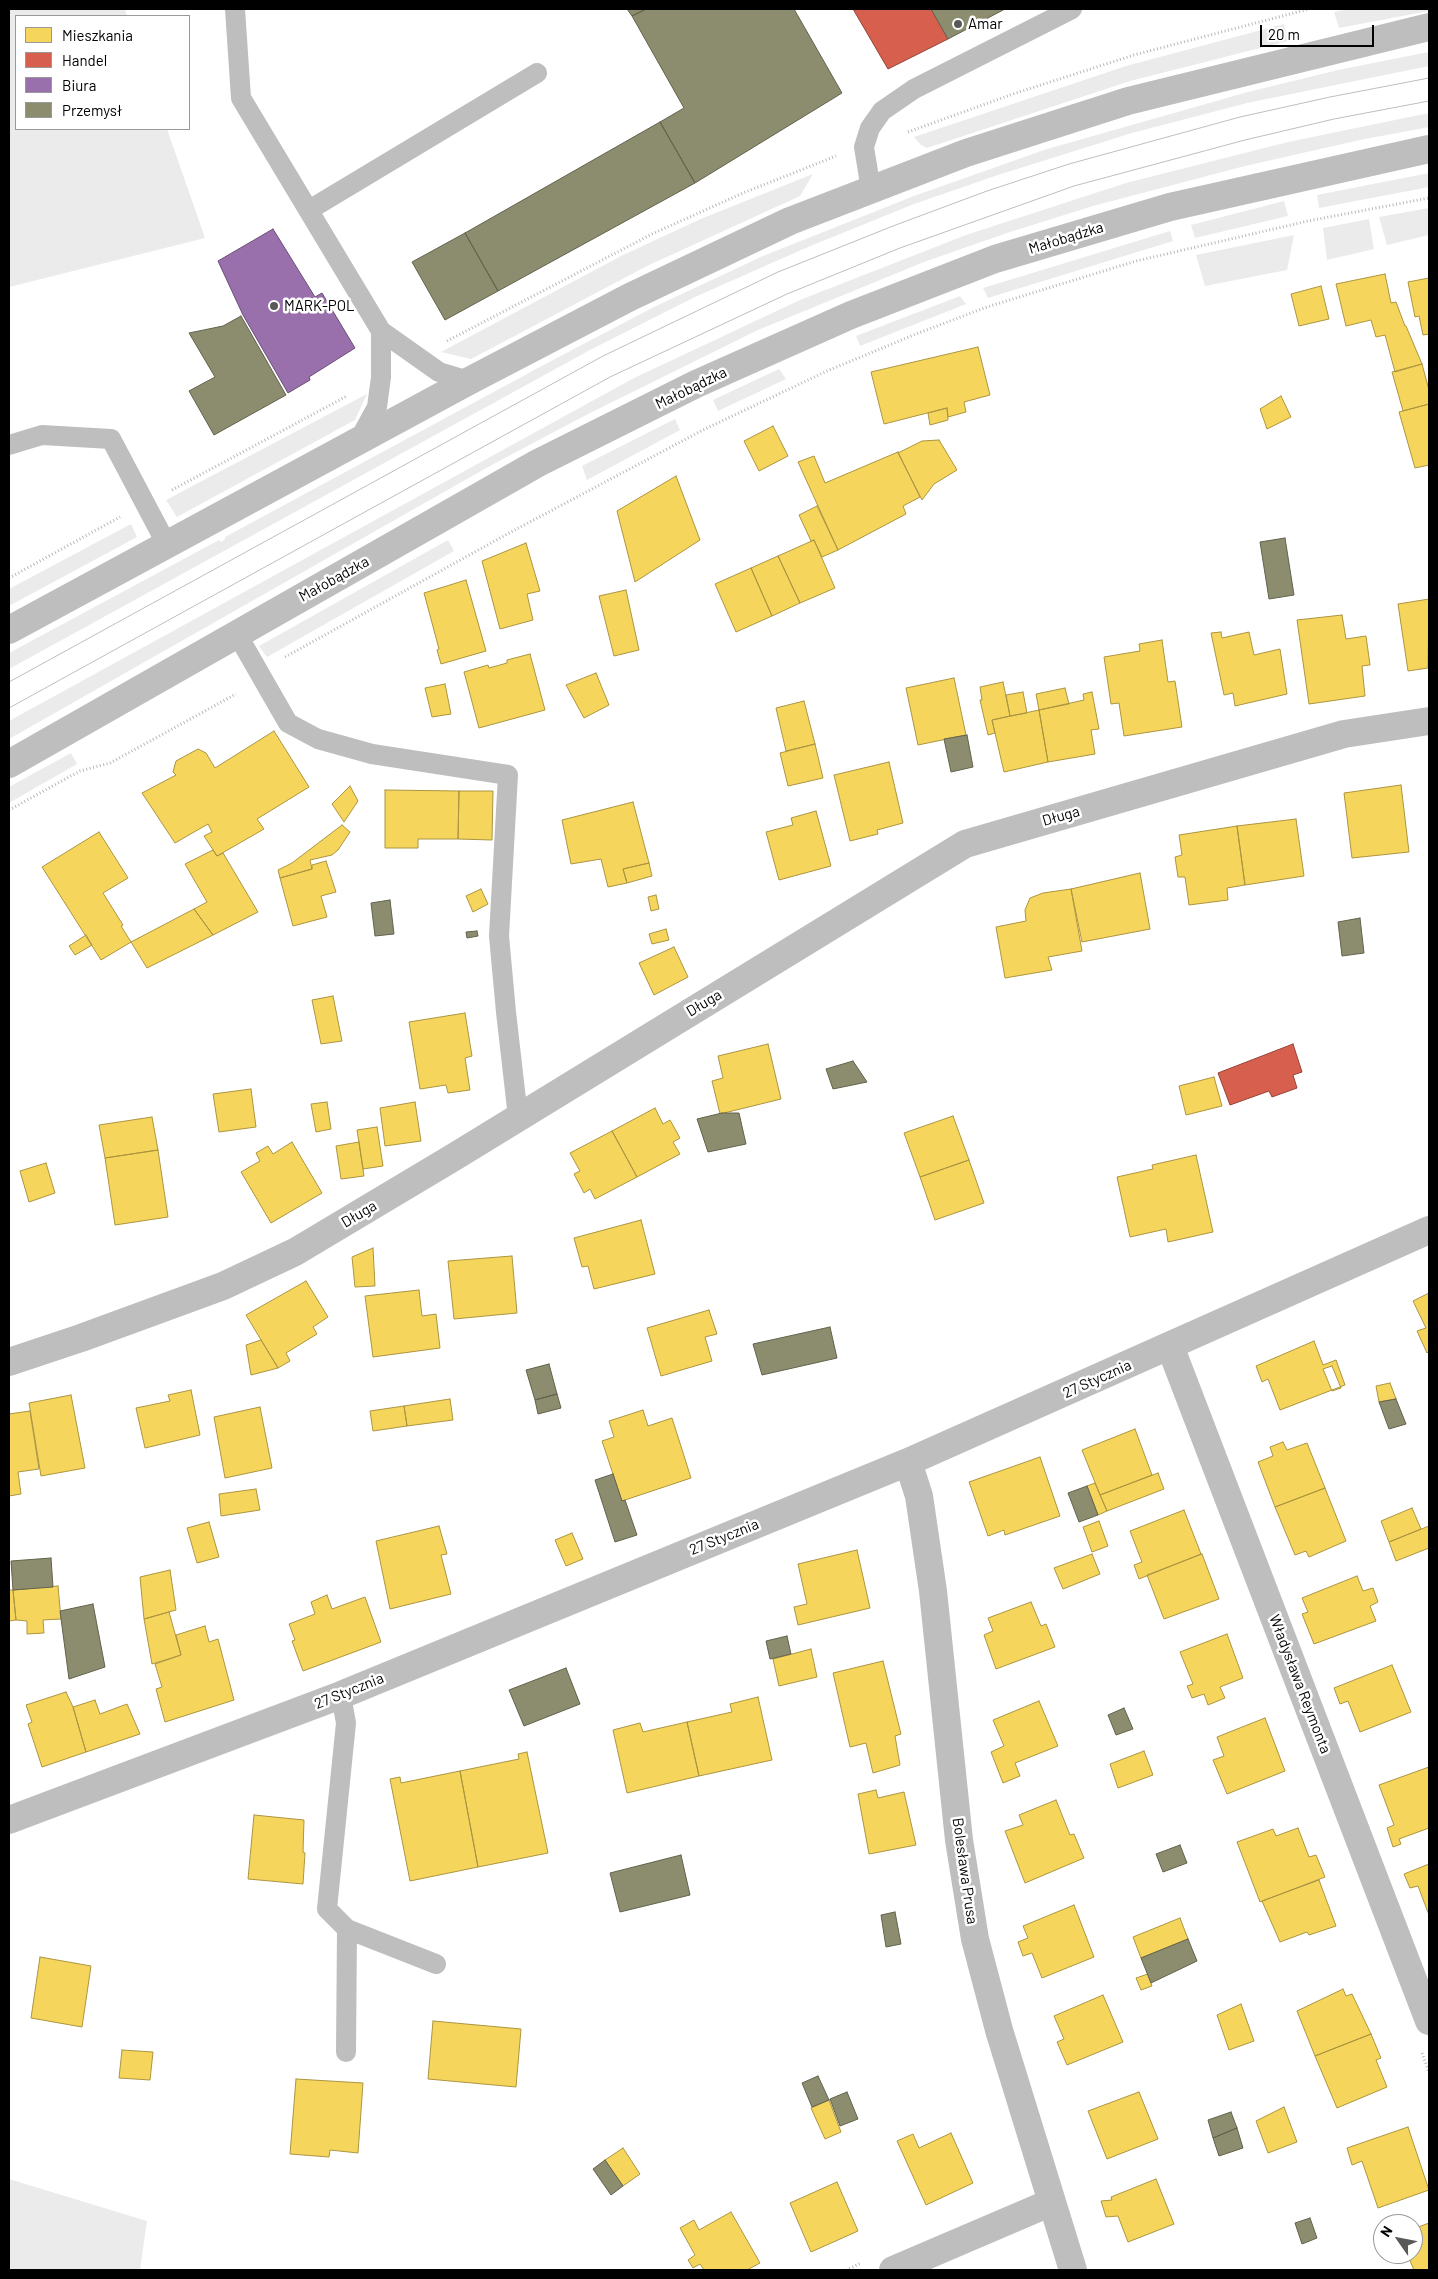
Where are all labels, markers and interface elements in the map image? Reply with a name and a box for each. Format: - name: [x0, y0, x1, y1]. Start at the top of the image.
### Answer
- legend: [15, 15, 190, 130]
- place label: Amar: [968, 15, 1003, 33]
- scale bar: [1263, 15, 1377, 47]
- marker: Amar: [952, 18, 964, 30]
- text: 20 m: [1268, 25, 1300, 43]
- text: Mieszkania: [62, 26, 133, 44]
- text: Handel: [62, 51, 107, 69]
- text: Biura: [62, 76, 96, 94]
- text: Przemysł: [62, 101, 122, 119]
- street label: Małobądzka: [1026, 218, 1106, 258]
- place label: MARK-POL: [284, 297, 355, 315]
- marker: MARK-POL: [268, 300, 280, 312]
- street label: Małobądzka: [652, 363, 730, 413]
- street label: Małobądzka: [296, 552, 372, 606]
- street label: Długa: [1040, 802, 1082, 830]
- street label: Długa: [683, 985, 725, 1021]
- street label: Długa: [338, 1196, 380, 1232]
- street label: 27 Stycznia: [1060, 1356, 1134, 1402]
- street label: 27 Stycznia: [687, 1515, 761, 1559]
- street label: Władysława Reymonta: [1265, 1612, 1335, 1756]
- street label: 27 Stycznia: [312, 1669, 386, 1713]
- street label: Bolesława Prusa: [949, 1817, 981, 1925]
- north arrow: [1373, 2214, 1423, 2264]
- text: N: [1376, 2223, 1396, 2240]

